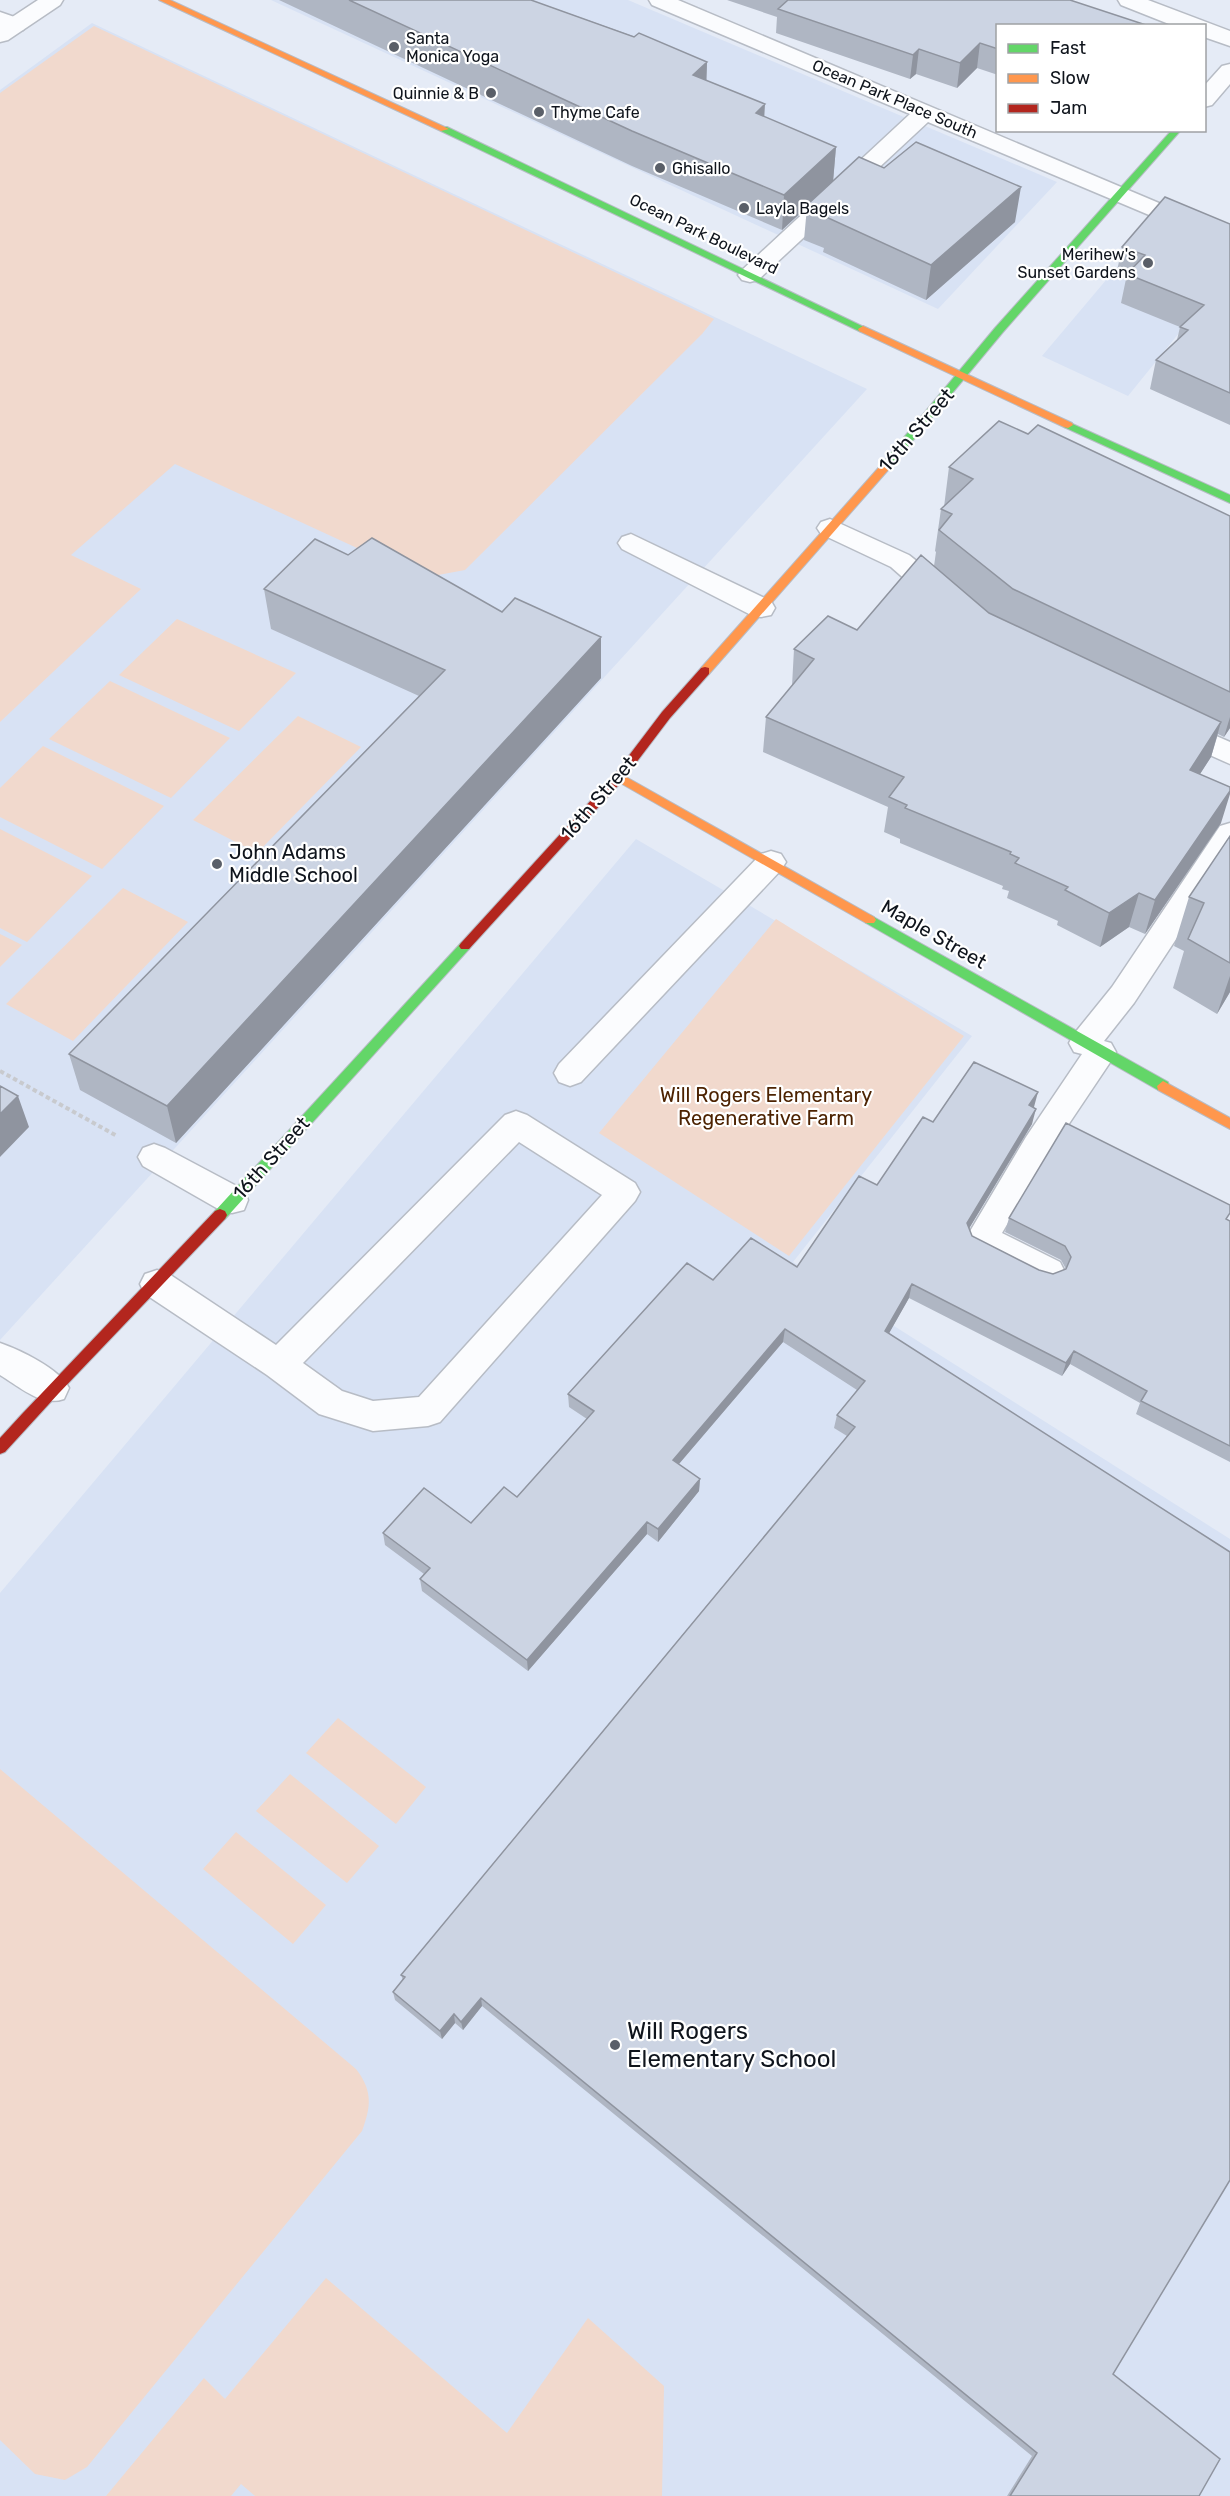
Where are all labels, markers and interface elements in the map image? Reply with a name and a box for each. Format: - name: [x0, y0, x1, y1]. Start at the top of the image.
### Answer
- legend: [996, 24, 1206, 132]
- place label: Santa Monica Yoga: [406, 29, 499, 66]
- text: Fast: [1050, 37, 1086, 59]
- marker: Santa Monica Yoga: [387, 40, 401, 54]
- street label: Ocean Park Place South: [810, 56, 980, 142]
- text: Slow: [1050, 67, 1090, 89]
- place label: Quinnie & B: [393, 84, 479, 103]
- marker: Quinnie & B: [484, 86, 498, 100]
- text: Jam: [1050, 97, 1087, 119]
- place label: Thyme Cafe: [551, 103, 640, 122]
- marker: Thyme Cafe: [532, 105, 546, 119]
- place label: Ghisallo: [672, 159, 730, 178]
- marker: Ghisallo: [653, 161, 667, 175]
- street label: Ocean Park Boulevard: [627, 190, 781, 278]
- place label: Layla Bagels: [756, 199, 849, 218]
- marker: Layla Bagels: [737, 201, 751, 215]
- place label: Merihew's Sunset Gardens: [1018, 245, 1136, 282]
- marker: Merihew's Sunset Gardens: [1141, 256, 1155, 270]
- street label: 16th Street: [873, 383, 959, 477]
- street label: 16th Street: [555, 751, 641, 845]
- place label: John Adams Middle School: [229, 840, 358, 887]
- marker: John Adams Middle School: [210, 857, 224, 871]
- street label: Maple Street: [877, 894, 991, 974]
- park label: Will Rogers Elementary Regenerative Farm: [660, 1083, 872, 1130]
- street label: 16th Street: [228, 1111, 315, 1204]
- place label: Will Rogers Elementary School: [627, 2017, 836, 2073]
- marker: Will Rogers Elementary School: [608, 2038, 622, 2052]

